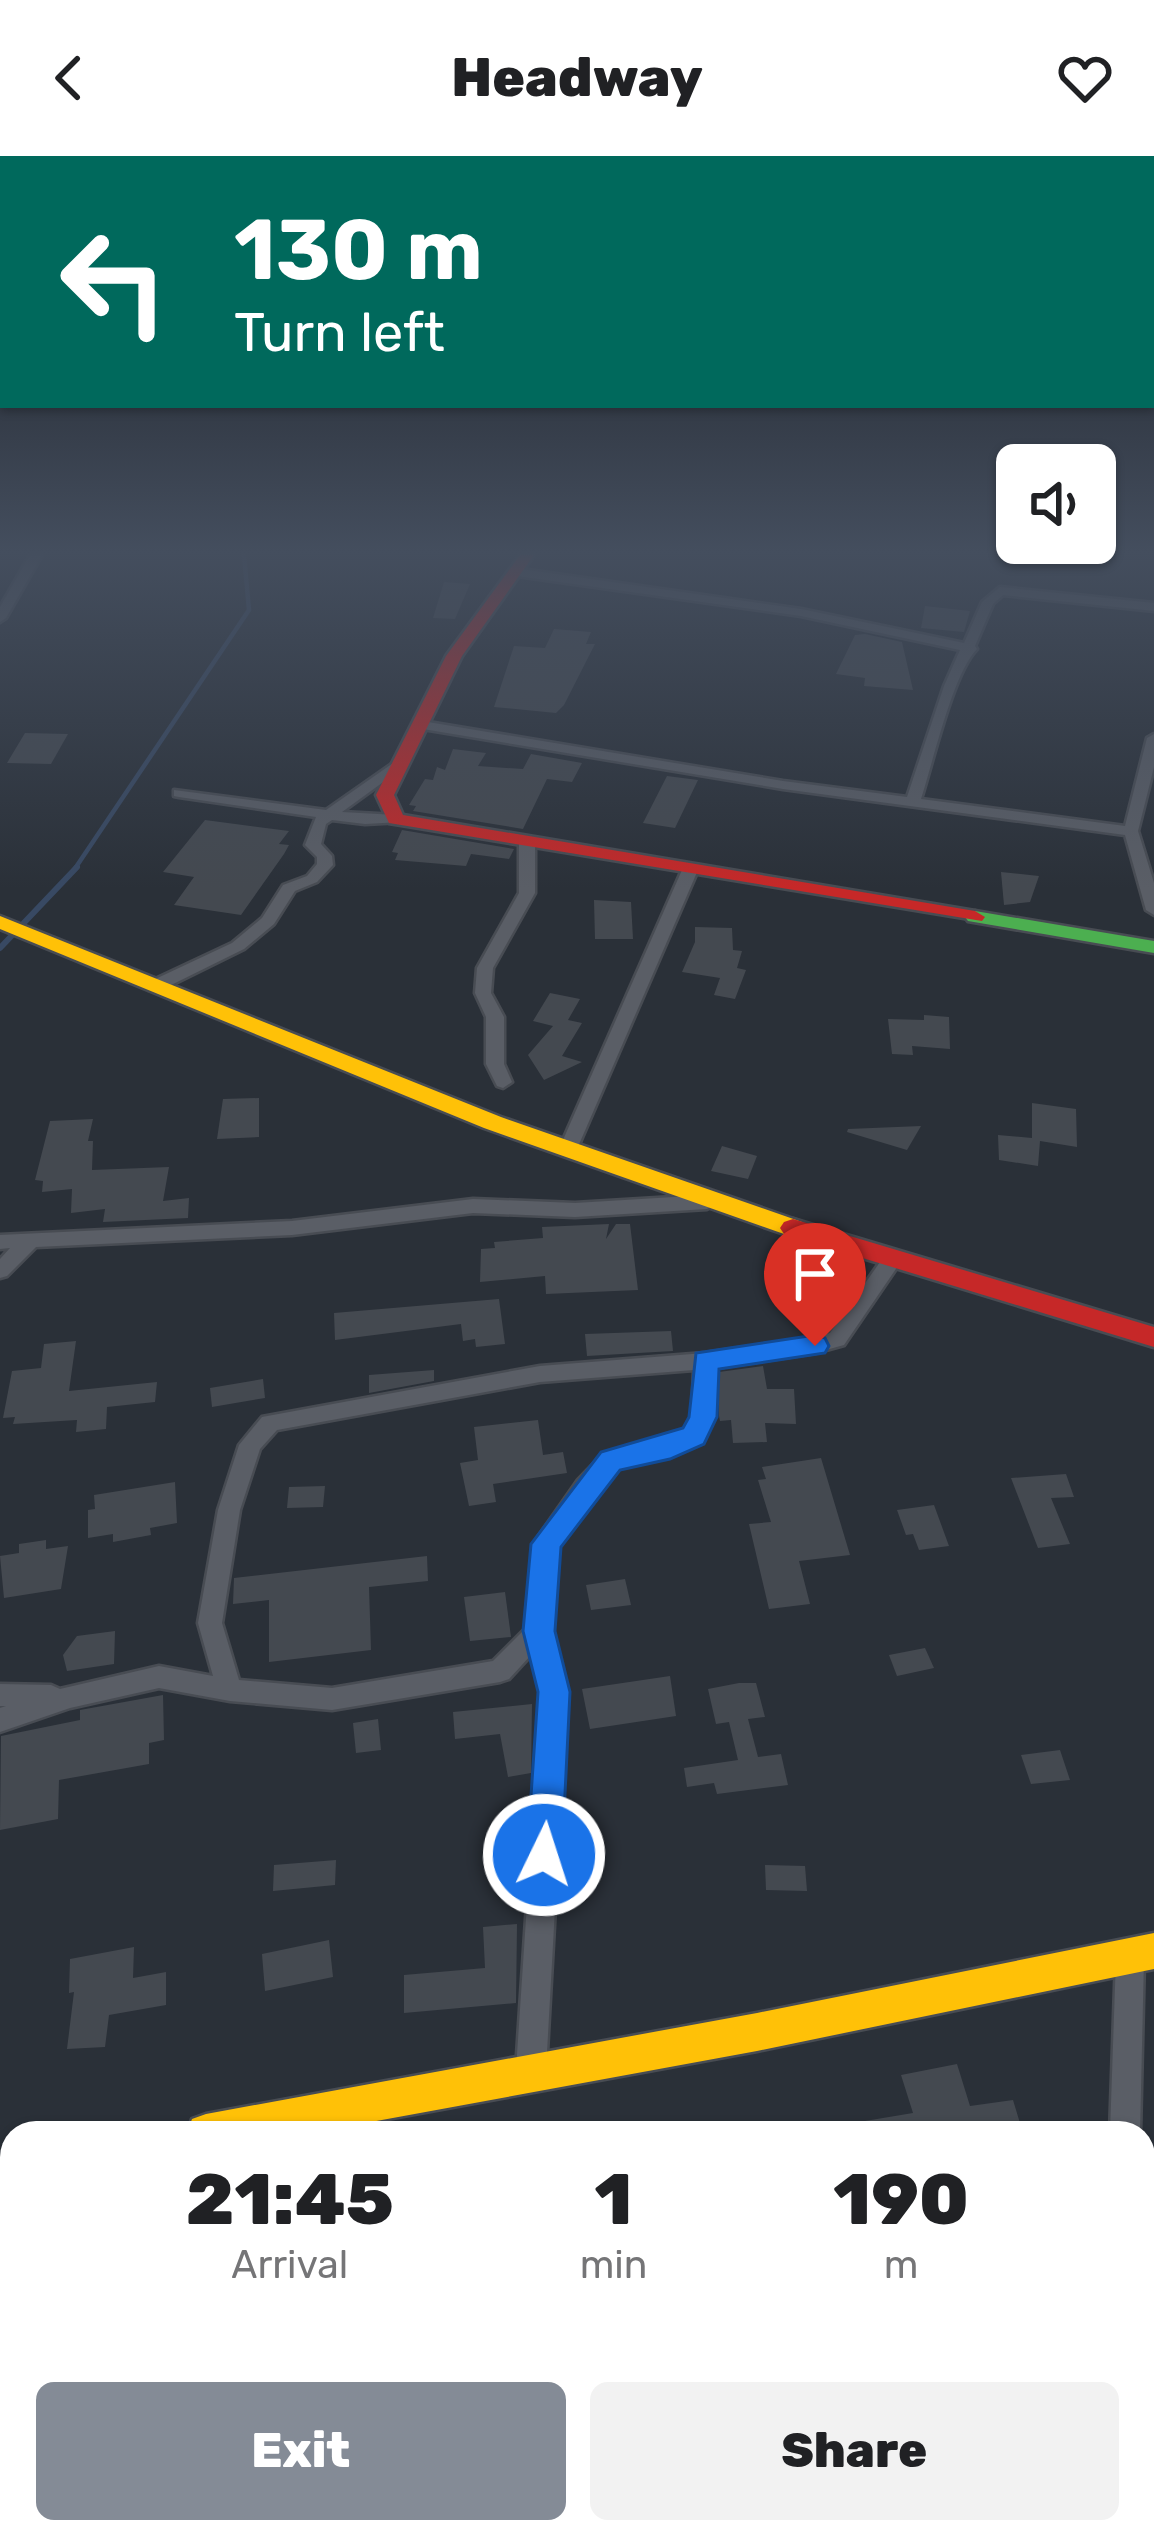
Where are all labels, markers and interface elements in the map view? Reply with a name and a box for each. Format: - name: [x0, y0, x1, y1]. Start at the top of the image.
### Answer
- icon: back: [36, 45, 102, 111]
- icon: heart: [1052, 45, 1118, 111]
- text: Headway: [451, 46, 703, 110]
- text: 130 m: [234, 200, 483, 300]
- icon: left: [36, 204, 192, 360]
- text: Turn left: [234, 301, 445, 365]
- map controls: [996, 444, 1116, 564]
- button: sound: [996, 444, 1116, 564]
- pin: [764, 1223, 866, 1346]
- icon: arrive: [782, 1241, 848, 1307]
- position arrow: [481, 1792, 607, 1918]
- text: 21:45: [186, 2157, 394, 2242]
- text: 1: [595, 2157, 632, 2242]
- text: 190: [833, 2157, 969, 2242]
- text: Arrival: [231, 2242, 348, 2288]
- text: min: [580, 2242, 647, 2288]
- text: m: [884, 2242, 919, 2288]
- button: Exit: [36, 2382, 566, 2520]
- button: Share: [590, 2382, 1119, 2520]

